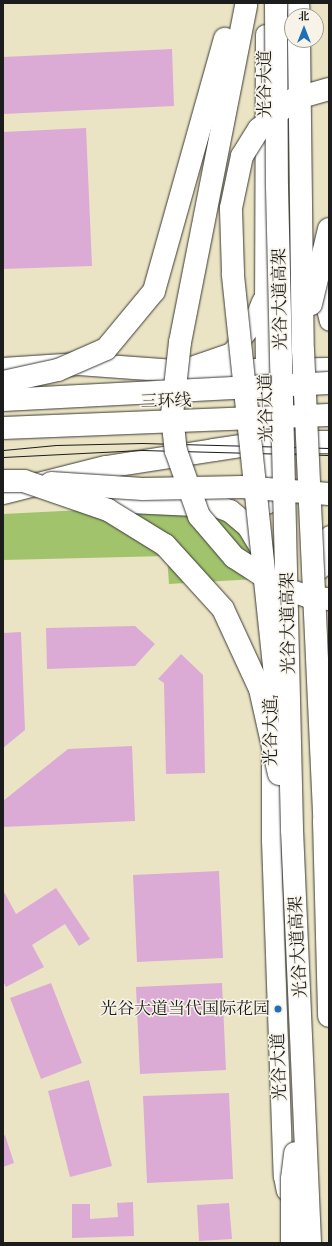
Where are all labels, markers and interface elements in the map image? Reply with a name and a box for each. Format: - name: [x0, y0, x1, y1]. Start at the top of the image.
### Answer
- north arrow: [284, 8, 324, 48]
- text: 北: [299, 10, 310, 23]
- street label: 光谷大道: [255, 50, 275, 118]
- street label: 光谷大道高架: [269, 248, 291, 350]
- street label: 光谷大道: [255, 374, 277, 442]
- street label: 三环线: [140, 390, 192, 412]
- street label: 光谷大道高架: [277, 572, 299, 674]
- street label: 光谷大道: [261, 698, 281, 766]
- street label: 光谷大道高架: [285, 896, 311, 998]
- place label: 光谷大道当代国际花园: [100, 999, 270, 1019]
- marker: 光谷大道当代国际花园: [273, 1004, 283, 1014]
- street label: 光谷大道: [268, 1033, 290, 1101]

